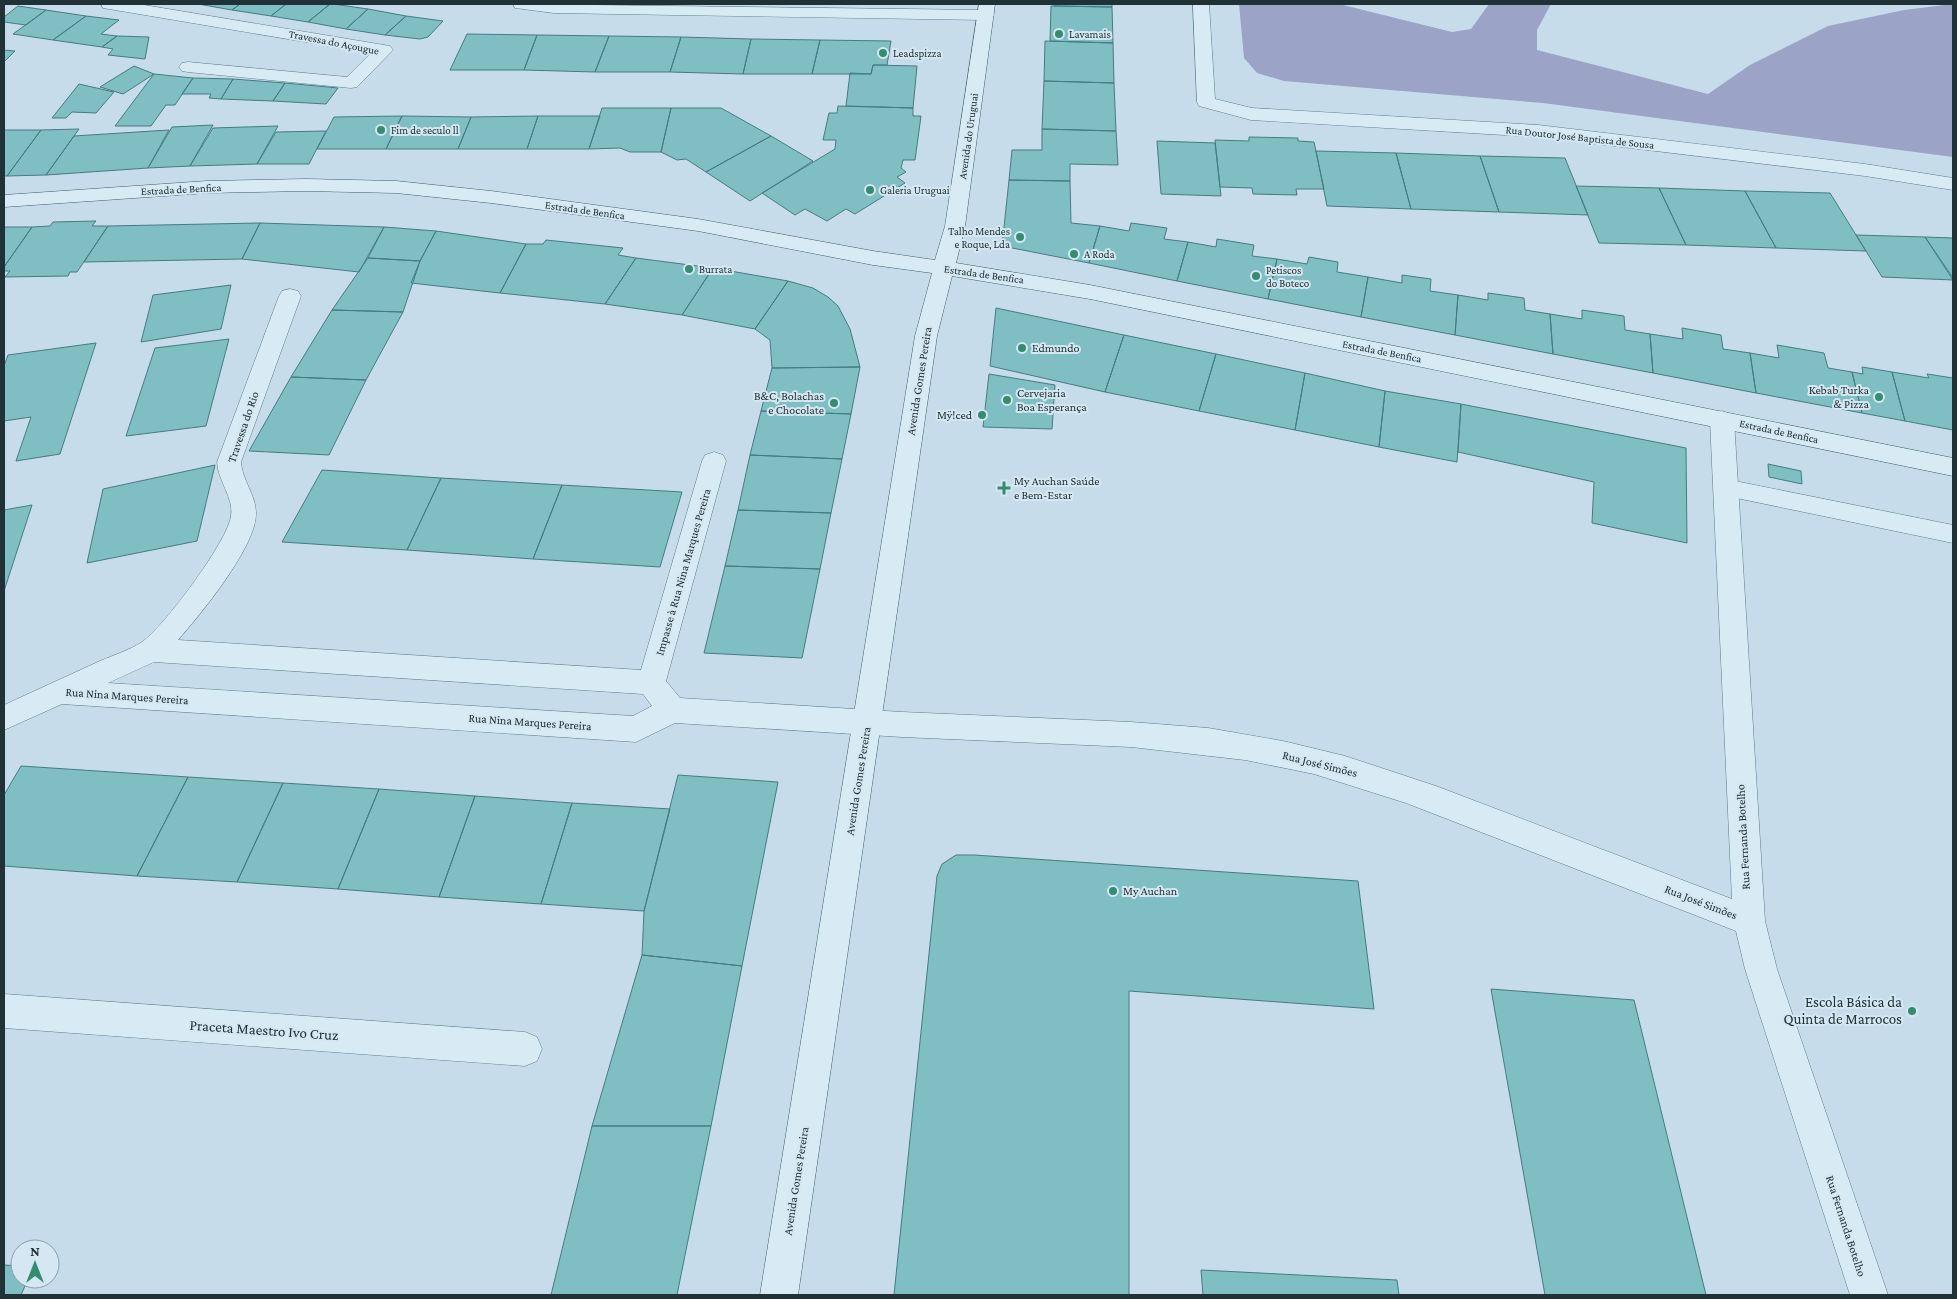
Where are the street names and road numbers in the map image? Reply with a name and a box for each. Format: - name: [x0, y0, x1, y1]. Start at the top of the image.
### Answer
- street label: Travessa do Açougue: [288, 27, 380, 58]
- street label: Avenida do Uruguai: [956, 92, 981, 180]
- street label: Rua Doutor José Baptista de Sousa: [1505, 123, 1655, 152]
- street label: Estrada de Benfica: [140, 181, 222, 197]
- street label: Estrada de Benfica: [544, 198, 626, 222]
- street label: Estrada de Benfica: [943, 262, 1025, 286]
- street label: Avenida Gomes Pereira: [904, 325, 935, 436]
- street label: Estrada de Benfica: [1341, 337, 1423, 365]
- street label: Travessa do Rio: [224, 390, 262, 464]
- street label: Estrada de Benfica: [1738, 417, 1820, 445]
- street label: Impasse à Rua Nina Marques Pereira: [652, 486, 714, 657]
- street label: Rua Nina Marques Pereira: [65, 685, 189, 707]
- street label: Rua Nina Marques Pereira: [468, 711, 592, 733]
- street label: Avenida Gomes Pereira: [843, 725, 874, 836]
- street label: Rua José Simões: [1281, 748, 1359, 780]
- street label: Rua Fernanda Botelho: [1733, 784, 1753, 890]
- street label: Rua José Simões: [1663, 882, 1740, 922]
- street label: Praceta Maestro Ivo Cruz: [189, 1017, 339, 1043]
- street label: Avenida Gomes Pereira: [781, 1125, 812, 1236]
- street label: Rua Fernanda Botelho: [1823, 1174, 1869, 1278]

